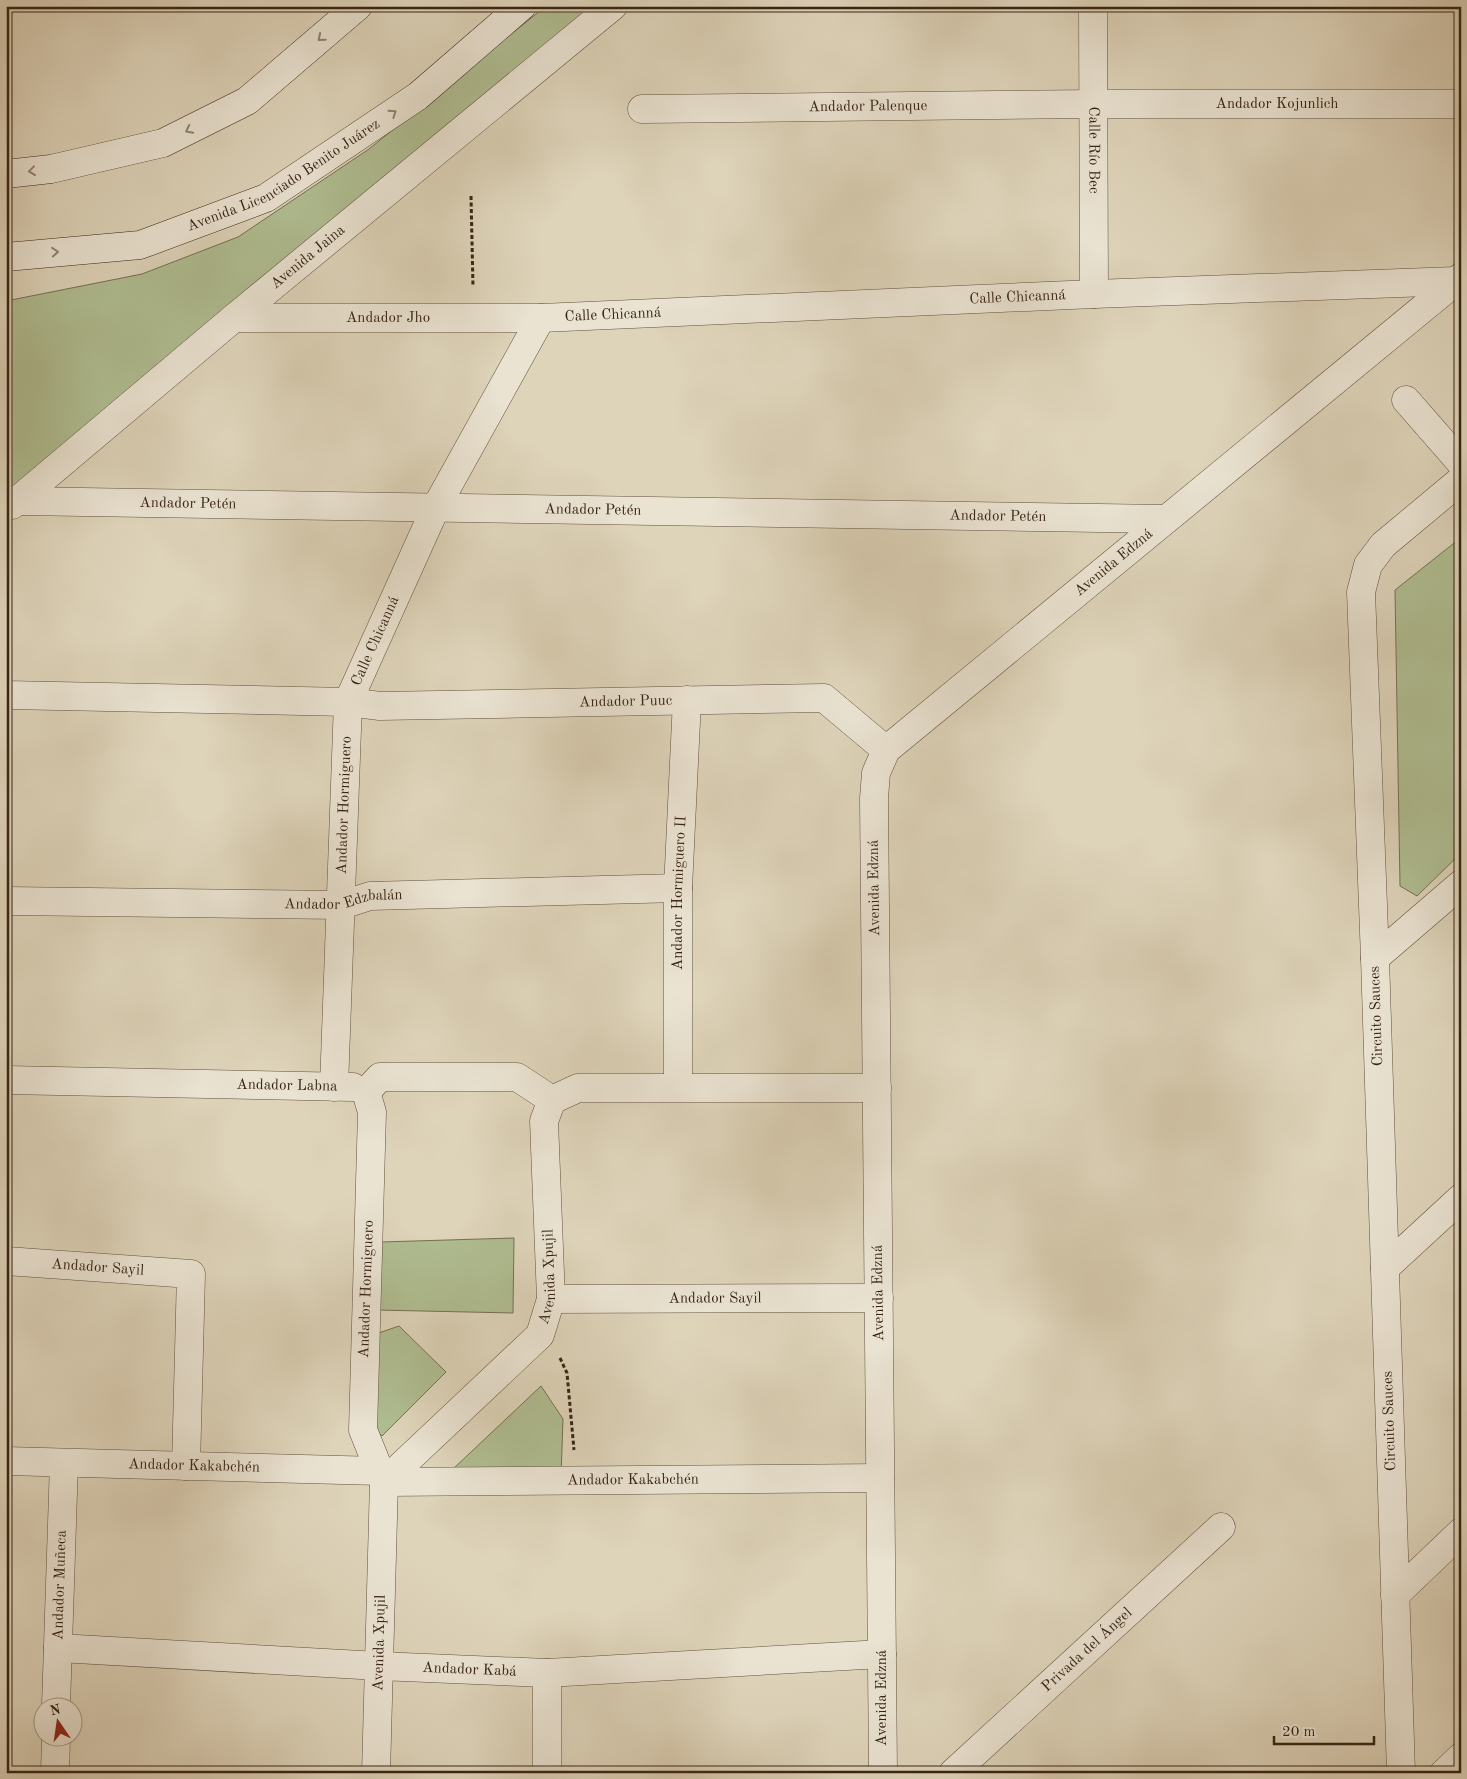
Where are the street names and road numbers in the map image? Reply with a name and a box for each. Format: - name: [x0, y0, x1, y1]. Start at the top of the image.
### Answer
- street label: Andador Kojunlich: [1215, 97, 1339, 112]
- street label: Andador Palenque: [808, 98, 928, 115]
- street label: Calle Río Bec: [1086, 106, 1101, 194]
- street label: Avenida Licenciado Benito Juárez: [185, 116, 383, 234]
- street label: Avenida Jaina: [268, 222, 348, 292]
- street label: Calle Chicanná: [969, 288, 1067, 307]
- street label: Calle Chicanná: [564, 305, 662, 324]
- street label: Andador Jho: [346, 311, 430, 326]
- street label: Andador Petén: [139, 495, 237, 512]
- street label: Andador Petén: [544, 502, 642, 518]
- street label: Andador Petén: [949, 508, 1047, 525]
- street label: Avenida Edzná: [1072, 526, 1156, 599]
- street label: Calle Chicanná: [349, 593, 402, 688]
- street label: Andador Puuc: [579, 693, 673, 710]
- street label: Andador Hormiguero: [334, 736, 354, 875]
- street label: Andador Hormiguero II: [670, 815, 689, 970]
- street label: Avenida Edzná: [867, 839, 883, 936]
- street label: Andador Edzbalán: [284, 888, 403, 913]
- street label: Circuito Sauces: [1368, 966, 1386, 1066]
- street label: Andador Labna: [236, 1077, 338, 1094]
- street label: Andador Hormiguero: [357, 1220, 377, 1358]
- street label: Avenida Xpujil: [536, 1229, 559, 1326]
- street label: Avenida Edzná: [871, 1244, 887, 1341]
- street label: Andador Sayil: [51, 1257, 145, 1278]
- street label: Andador Sayil: [668, 1291, 762, 1306]
- street label: Circuito Sauces: [1381, 1371, 1399, 1471]
- street label: Andador Kakabchén: [128, 1457, 260, 1475]
- street label: Andador Kakabchén: [567, 1472, 699, 1488]
- street label: Andador Muñeca: [51, 1529, 69, 1640]
- street label: Avenida Xpujil: [371, 1595, 388, 1691]
- street label: Privada del Ángel: [1039, 1605, 1135, 1695]
- street label: Avenida Edzná: [875, 1649, 890, 1746]
- street label: Andador Kabá: [422, 1660, 517, 1679]

